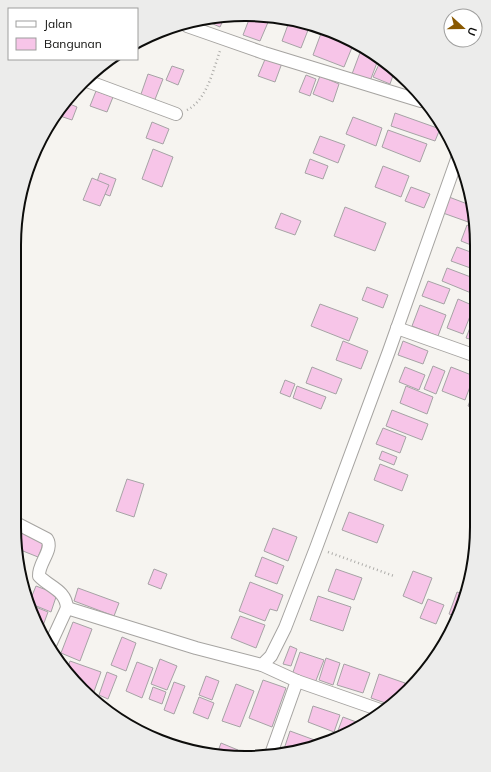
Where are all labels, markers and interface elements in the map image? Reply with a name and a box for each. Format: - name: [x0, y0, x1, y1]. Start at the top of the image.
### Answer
- legend: [8, 8, 138, 60]
- north arrow: [443, 8, 483, 48]
- text: Jalan: [44, 16, 72, 31]
- text: U: [464, 25, 480, 38]
- text: Bangunan: [44, 36, 102, 51]

